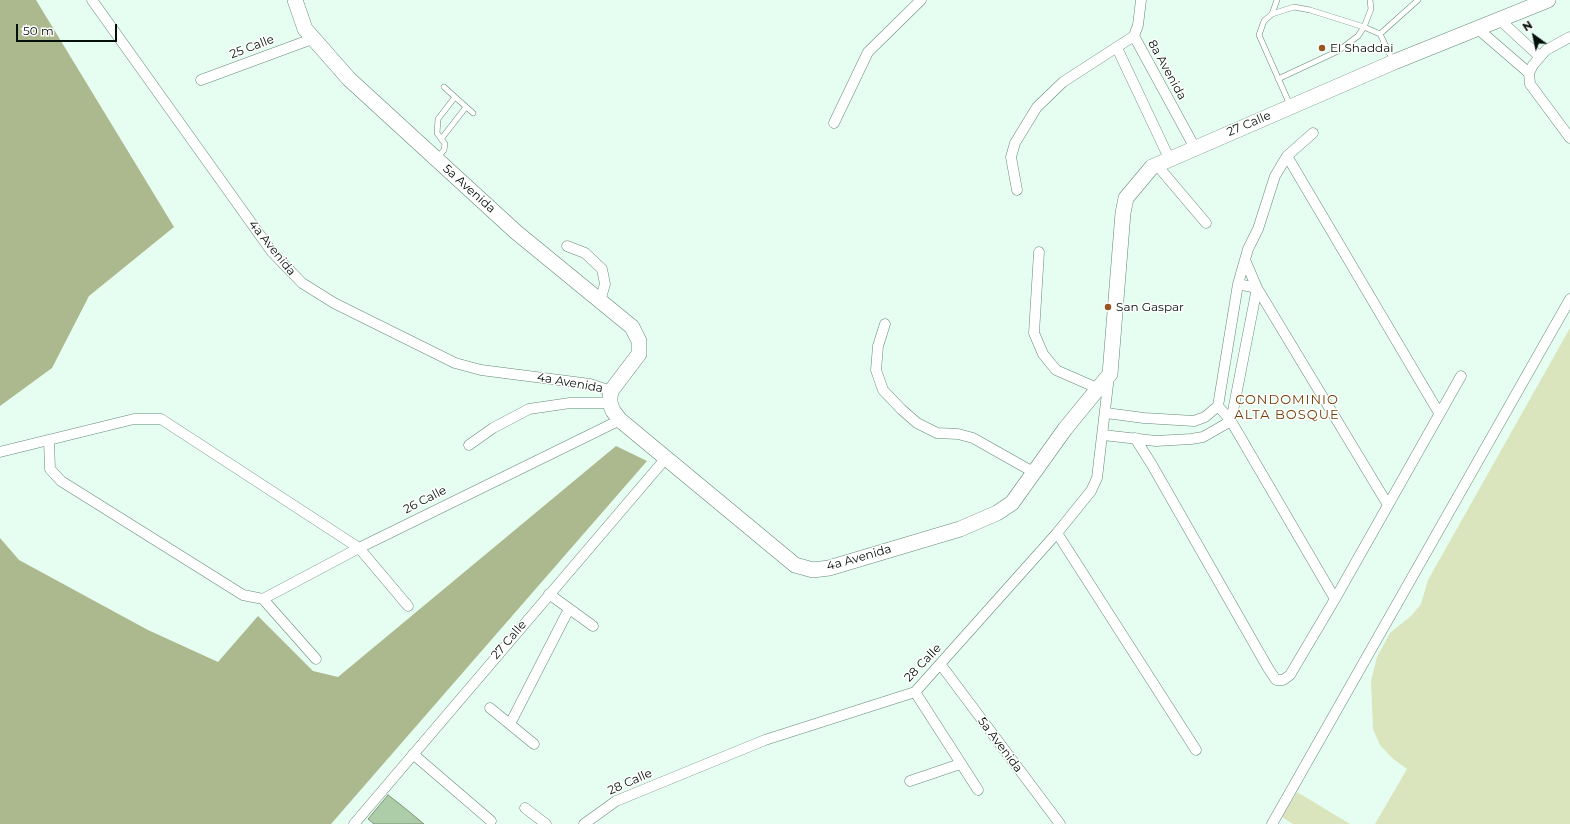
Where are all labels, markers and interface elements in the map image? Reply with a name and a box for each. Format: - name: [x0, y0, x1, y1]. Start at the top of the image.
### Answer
- scale bar: [18, 16, 119, 42]
- north arrow: [1514, 16, 1554, 56]
- text: N: [1520, 18, 1535, 34]
- text: 50 m: [23, 23, 54, 38]
- street label: 25 Calle: [228, 32, 276, 62]
- street label: 8a Avenida: [1145, 38, 1189, 102]
- place label: El Shaddai: [1330, 41, 1394, 55]
- marker: El Shaddai: [1317, 43, 1327, 53]
- street label: 27 Calle: [1225, 108, 1273, 140]
- street label: 5a Avenida: [440, 162, 498, 216]
- street label: 4a Avenida: [245, 217, 299, 279]
- place label: San Gaspar: [1116, 300, 1184, 314]
- marker: San Gaspar: [1103, 302, 1113, 312]
- street label: 4a Avenida: [536, 370, 604, 396]
- district label: CONDOMINIO ALTA BOSQUE: [1234, 392, 1340, 423]
- street label: 26 Calle: [401, 483, 449, 517]
- street label: 4a Avenida: [825, 542, 893, 574]
- street label: 27 Calle: [488, 618, 530, 662]
- street label: 28 Calle: [902, 641, 944, 685]
- street label: 5a Avenida: [975, 715, 1025, 775]
- street label: 28 Calle: [606, 766, 654, 798]

